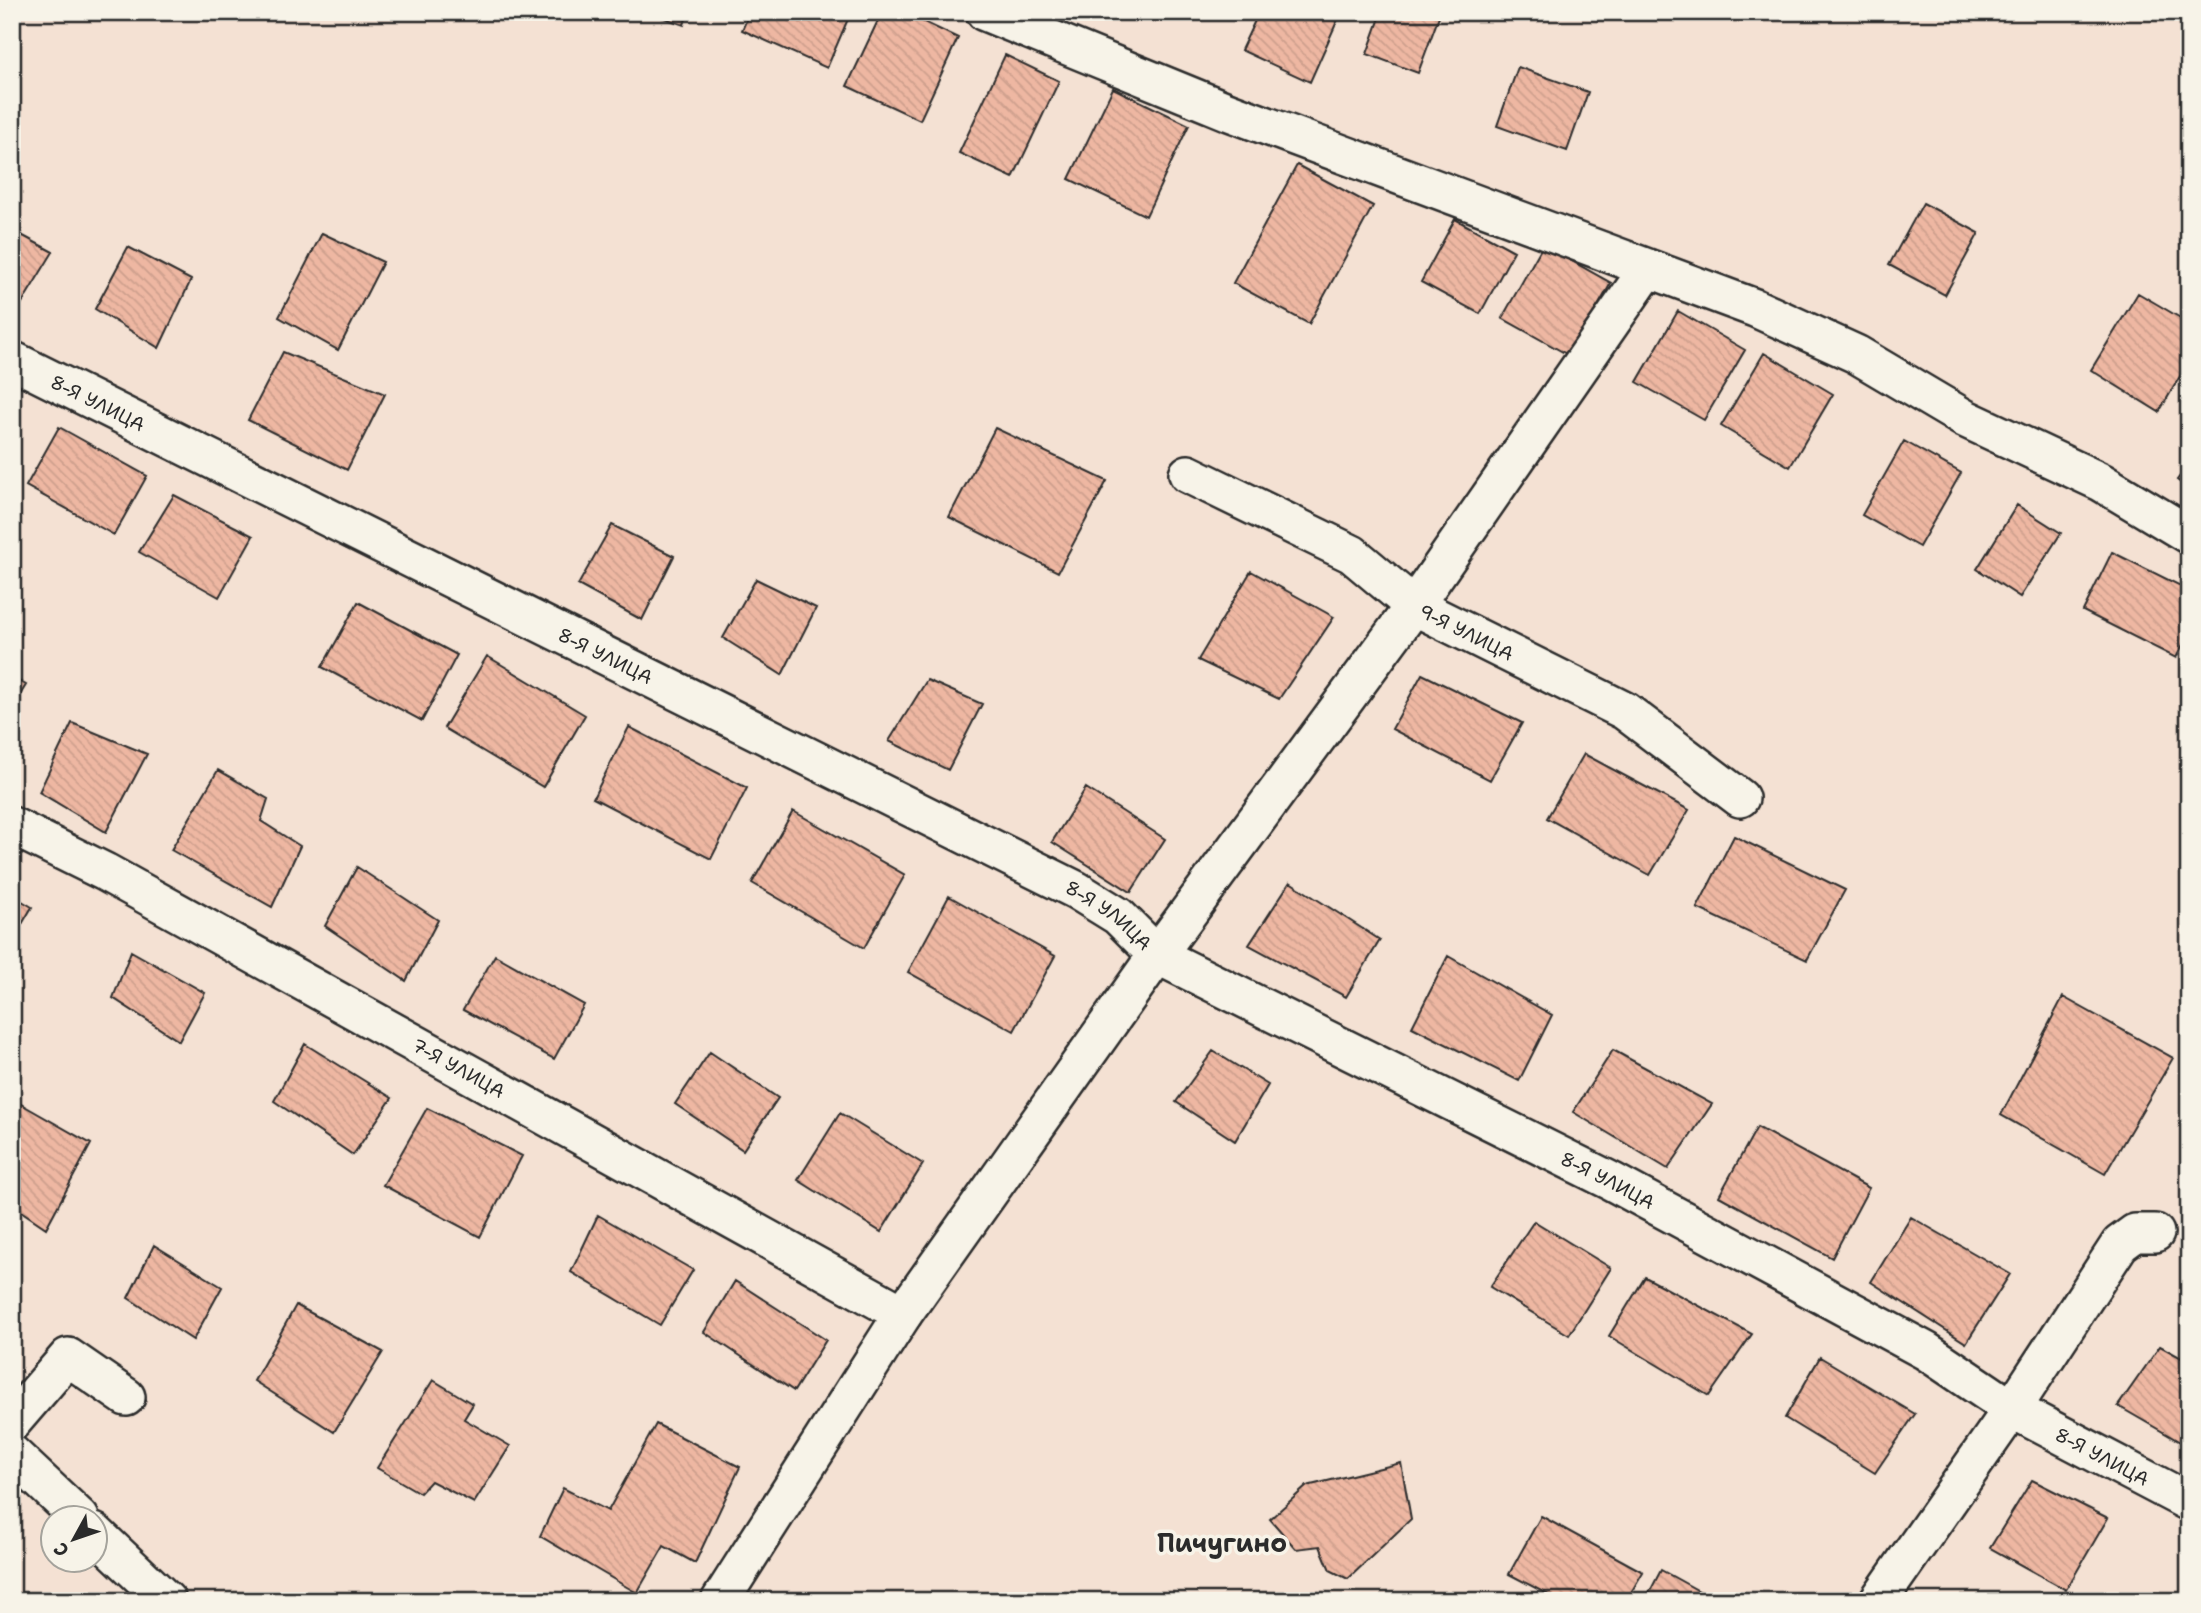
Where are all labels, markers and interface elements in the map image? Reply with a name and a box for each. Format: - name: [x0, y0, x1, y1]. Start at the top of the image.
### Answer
- street label: 8-Я УЛИЦА: [46, 369, 149, 437]
- street label: 9-Я УЛИЦА: [1415, 599, 1518, 667]
- street label: 8-Я УЛИЦА: [554, 622, 657, 690]
- street label: 8-Я УЛИЦА: [1061, 875, 1157, 956]
- street label: 7-Я УЛИЦА: [408, 1033, 509, 1104]
- street label: 8-Я УЛИЦА: [1556, 1146, 1659, 1215]
- street label: 8-Я УЛИЦА: [2051, 1422, 2153, 1492]
- north arrow: [38, 1504, 108, 1574]
- district label: Пичугино: [1157, 1525, 1287, 1560]
- text: С: [48, 1537, 75, 1562]

